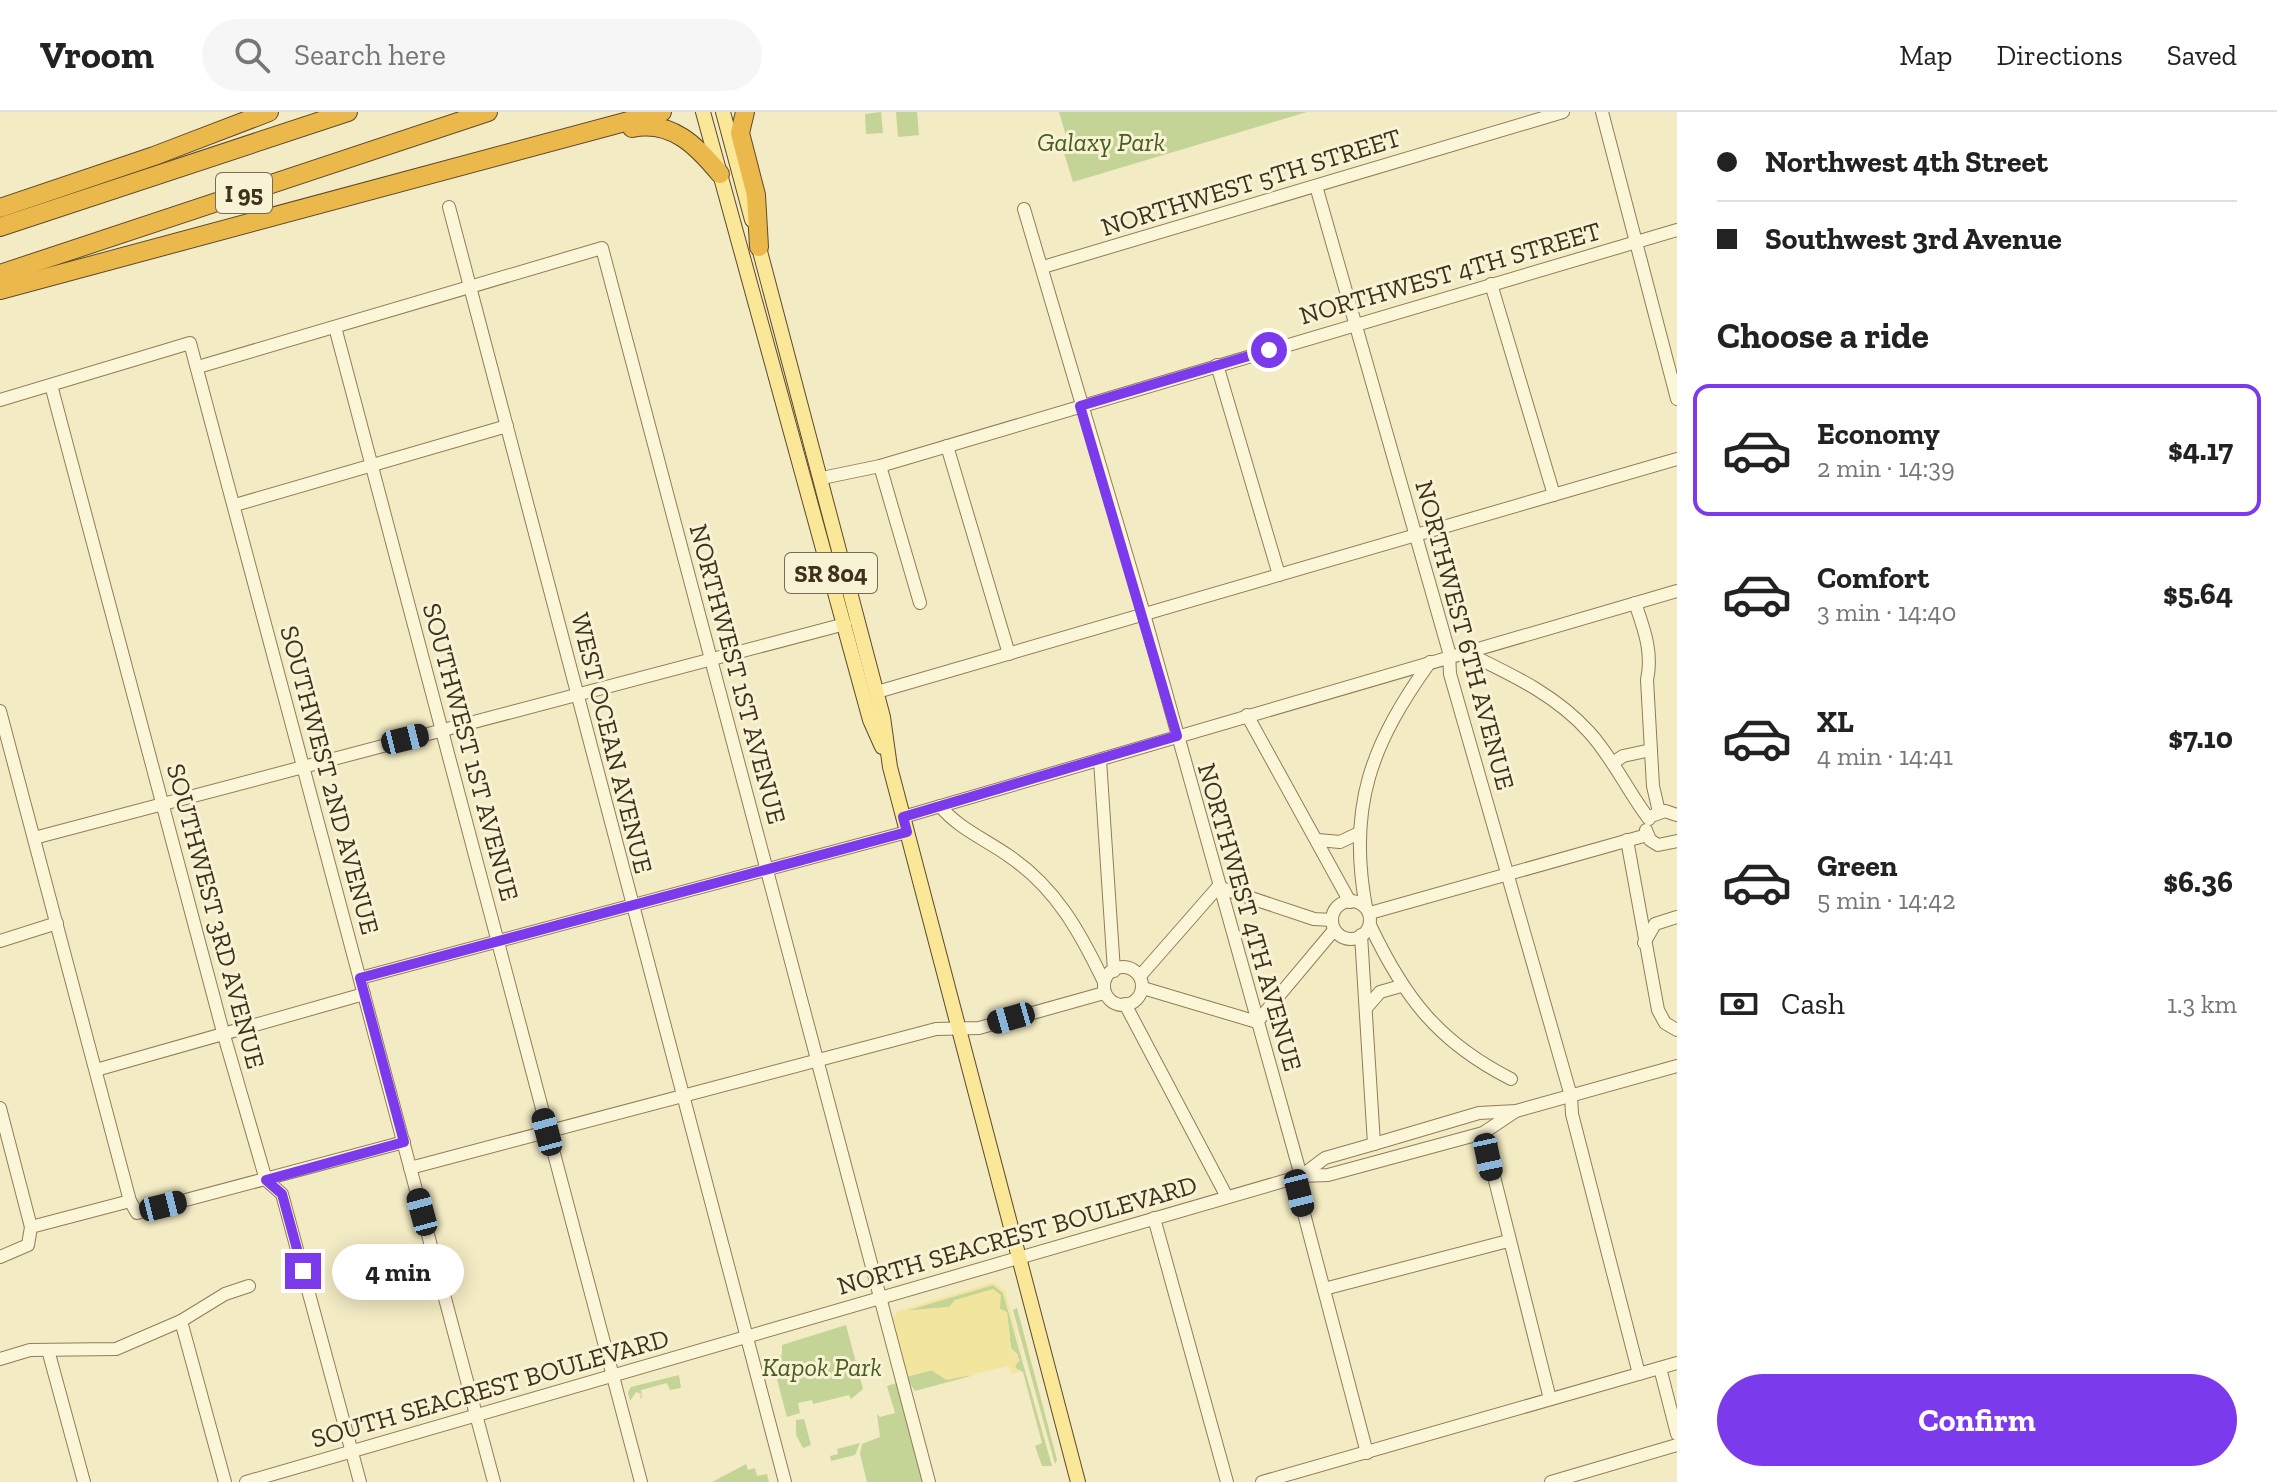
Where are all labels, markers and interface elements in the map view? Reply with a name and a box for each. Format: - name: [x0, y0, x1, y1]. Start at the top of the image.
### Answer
- search box: [202, 19, 762, 91]
- text: Vroom: [40, 32, 154, 78]
- icon: search: [230, 33, 274, 77]
- text: Search here: [294, 37, 446, 73]
- text: Map: [1899, 39, 1952, 72]
- text: Directions: [1996, 39, 2123, 72]
- text: Saved: [2167, 39, 2237, 72]
- street label: NORTHWEST 5TH STREET: [1097, 121, 1405, 243]
- park label: Galaxy Park: [1037, 126, 1165, 158]
- text: Northwest 4th Street: [1765, 144, 2048, 180]
- road number: I 95: [216, 173, 272, 213]
- street label: NORTHWEST 4TH STREET: [1296, 215, 1604, 331]
- text: Southwest 3rd Avenue: [1765, 221, 2062, 257]
- text: Choose a ride: [1717, 314, 1929, 357]
- route start: [1251, 332, 1287, 368]
- icon: car: [1721, 414, 1793, 486]
- text: Economy: [1817, 416, 1940, 452]
- text: $4.17: [2168, 432, 2233, 468]
- text: 2 min · 14:39: [1817, 452, 1955, 484]
- street label: NORTHWEST 6TH AVENUE: [1408, 477, 1522, 793]
- street label: NORTHWEST 1ST AVENUE: [683, 521, 793, 827]
- road number: SR 804: [785, 553, 877, 593]
- icon: car: [1721, 558, 1793, 630]
- text: Comfort: [1817, 560, 1929, 596]
- text: $5.64: [2163, 576, 2233, 612]
- text: 3 min · 14:40: [1817, 596, 1957, 628]
- street label: SOUTHWEST 1ST AVENUE: [416, 600, 526, 904]
- street label: WEST OCEAN AVENUE: [564, 609, 660, 877]
- street label: SOUTHWEST 2ND AVENUE: [273, 622, 387, 938]
- icon: car: [1721, 702, 1793, 774]
- text: XL: [1817, 704, 1854, 740]
- text: $7.10: [2168, 720, 2233, 756]
- car: [379, 722, 431, 756]
- text: 4 min · 14:41: [1817, 740, 1953, 772]
- street label: NORTHWEST 4TH AVENUE: [1191, 759, 1309, 1075]
- street label: SOUTHWEST 3RD AVENUE: [160, 760, 272, 1072]
- icon: car: [1721, 846, 1793, 918]
- text: Green: [1817, 848, 1897, 884]
- text: $6.36: [2163, 864, 2233, 900]
- text: 5 min · 14:42: [1817, 884, 1956, 916]
- icon: cash: [1717, 982, 1761, 1026]
- text: Cash: [1781, 986, 1845, 1022]
- text: 1.3 km: [2167, 988, 2237, 1020]
- car: [985, 1000, 1037, 1036]
- car: [529, 1106, 565, 1158]
- car: [1471, 1131, 1505, 1183]
- car: [1282, 1167, 1316, 1219]
- street label: NORTH SEACREST BOULEVARD: [833, 1168, 1201, 1302]
- car: [404, 1186, 440, 1238]
- car: [137, 1189, 189, 1223]
- callout: 4 min: [331, 1243, 463, 1299]
- route end: [285, 1253, 321, 1289]
- text: 4 min: [365, 1256, 431, 1288]
- street label: SOUTH SEACREST BOULEVARD: [307, 1322, 673, 1454]
- park label: Kapok Park: [762, 1351, 882, 1383]
- button: Confirm: [1717, 1374, 2237, 1466]

